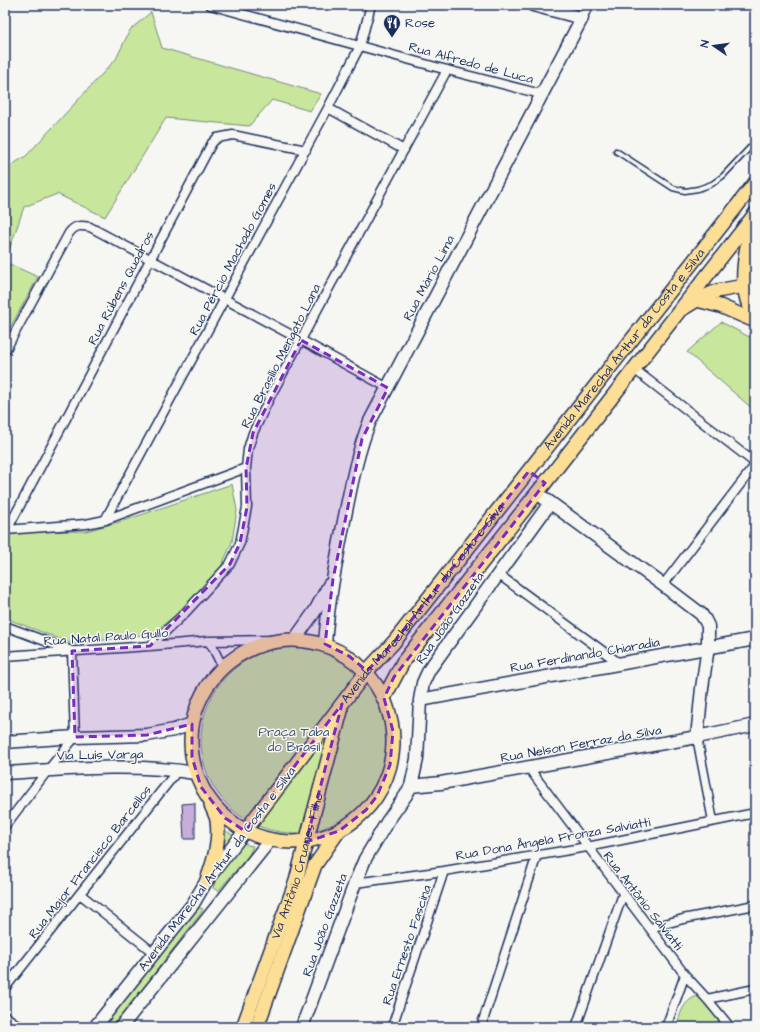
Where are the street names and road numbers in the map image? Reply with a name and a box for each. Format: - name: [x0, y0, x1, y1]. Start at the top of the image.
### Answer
- street label: Rua Alfredo de Luca: [407, 38, 536, 88]
- street label: Rua Pércio Machado Gomes: [185, 179, 281, 339]
- street label: Rua Rúbens Quadros: [83, 228, 159, 348]
- street label: Rua Mário Lima: [399, 232, 459, 324]
- street label: Avenida Marechal Arthur da Costa e Silva: [539, 244, 709, 454]
- street label: Rua Brasílio Mengato Lana: [237, 280, 326, 432]
- street label: Avenida Marechal Arthur da Costa e Silva: [337, 499, 509, 707]
- street label: Rua João Gazzeta: [412, 568, 489, 668]
- street label: Rua Natal Paulo Gullo: [43, 624, 169, 650]
- street label: Rua Ferdinando Chiaradia: [509, 633, 662, 677]
- street label: Rua Nelson Ferraz da Silva: [499, 721, 663, 767]
- street label: Via Luís Varga: [57, 745, 144, 766]
- street label: Avenida Marechal Arthur da Costa e Silva: [134, 763, 300, 975]
- street label: Rua Major Francisco Barcellos: [24, 781, 156, 942]
- street label: Via Antônio Cruanes Filho: [267, 790, 328, 942]
- street label: Rua Dona Ângela Fronza Salviatti: [454, 813, 652, 866]
- street label: Rua Antônio Salviatti: [599, 848, 687, 954]
- street label: Rua João Gazzeta: [298, 871, 352, 979]
- street label: Rua Ernesto Fascina: [378, 882, 436, 1007]

